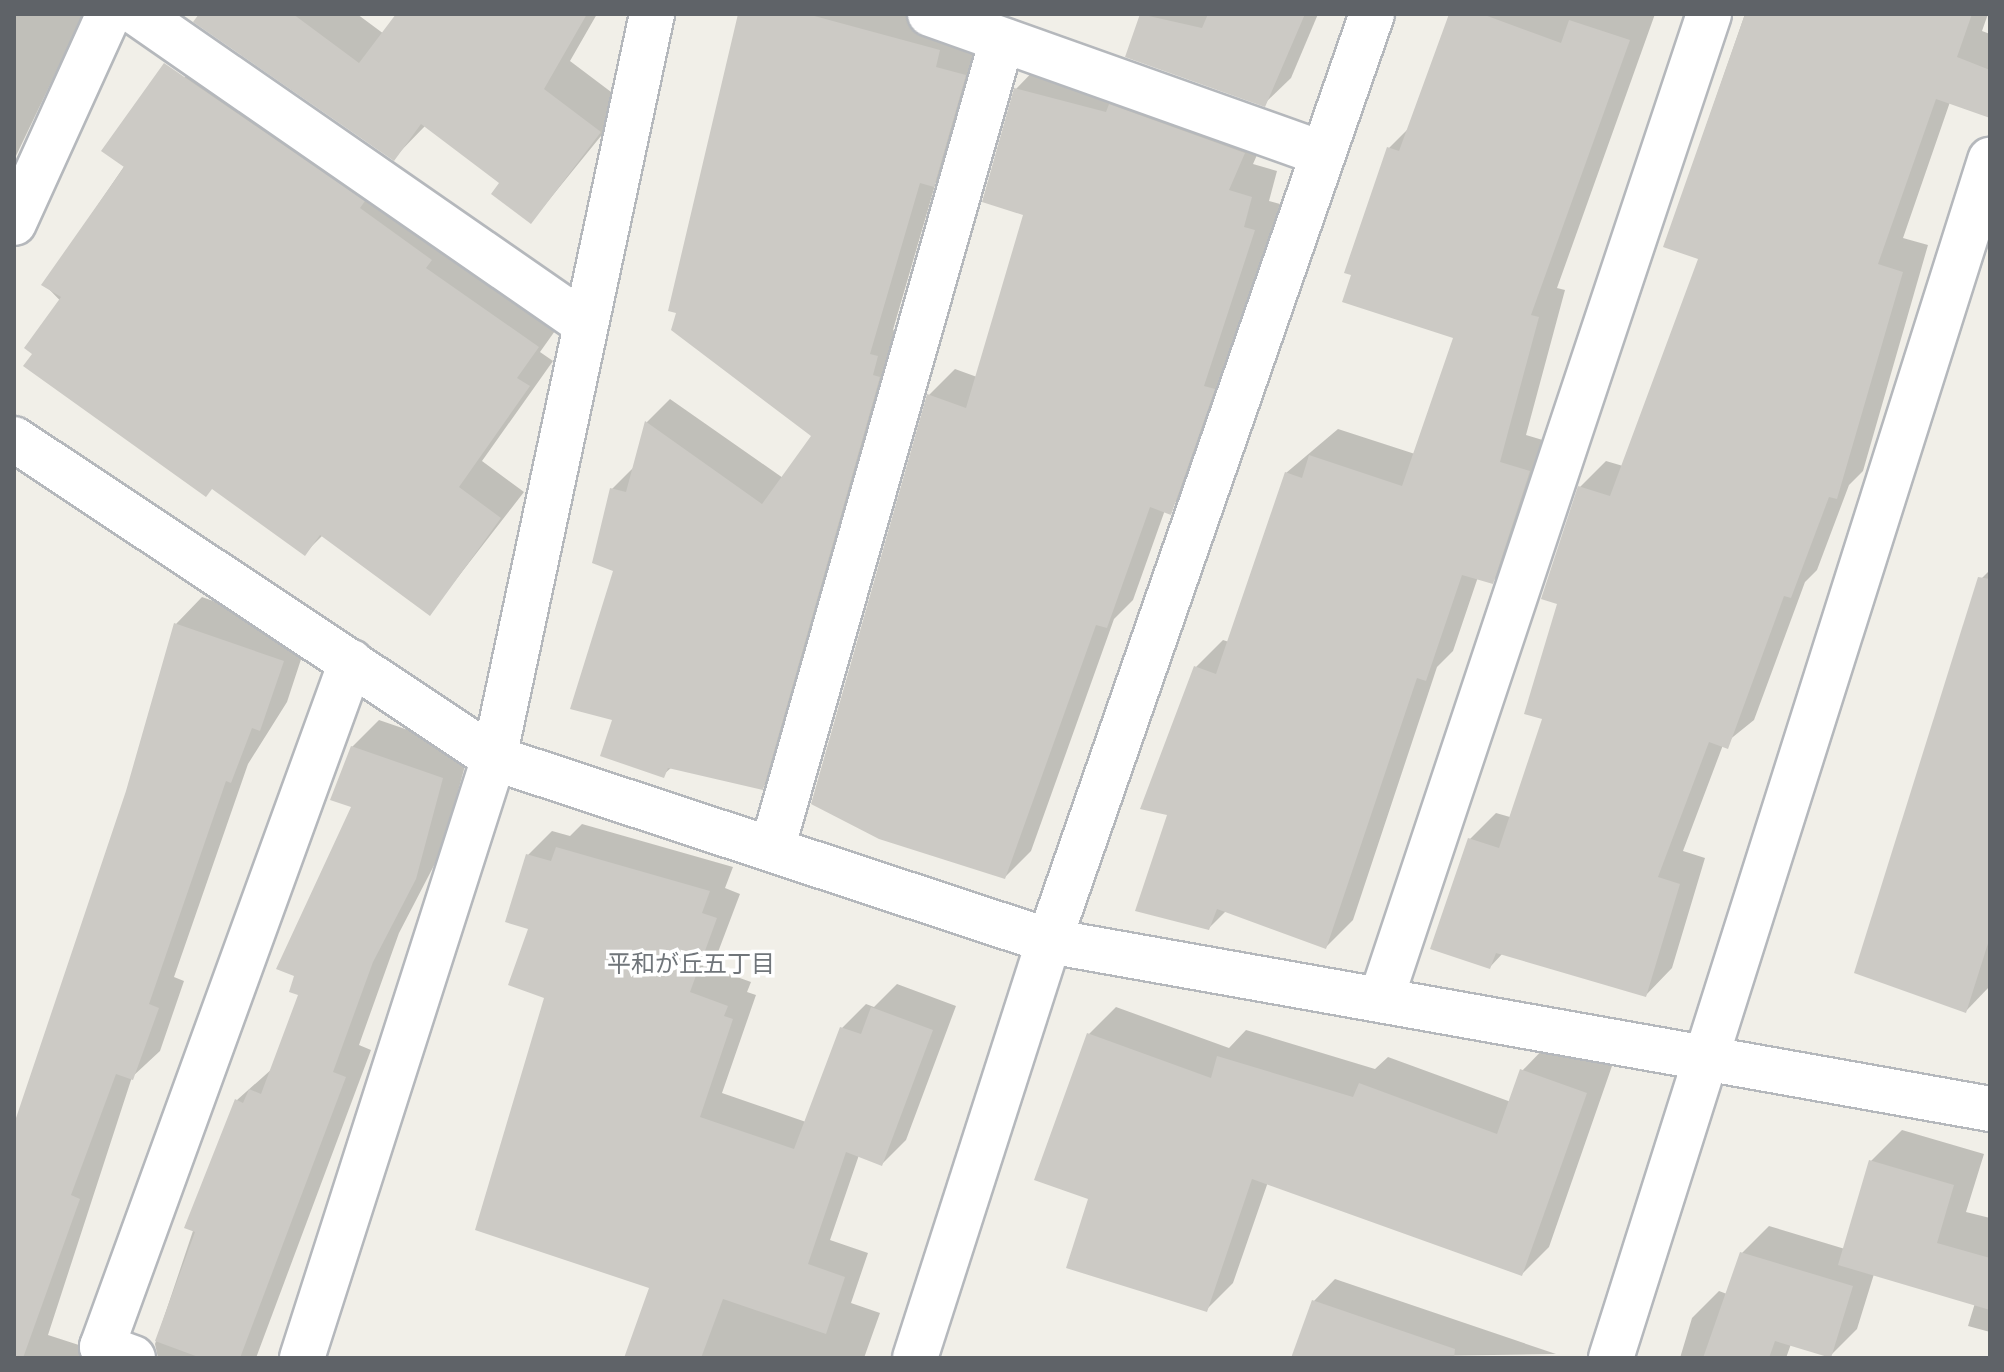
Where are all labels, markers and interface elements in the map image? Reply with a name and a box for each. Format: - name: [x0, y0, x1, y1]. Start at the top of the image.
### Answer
- district label: 平和が丘五丁目: [607, 949, 775, 977]

